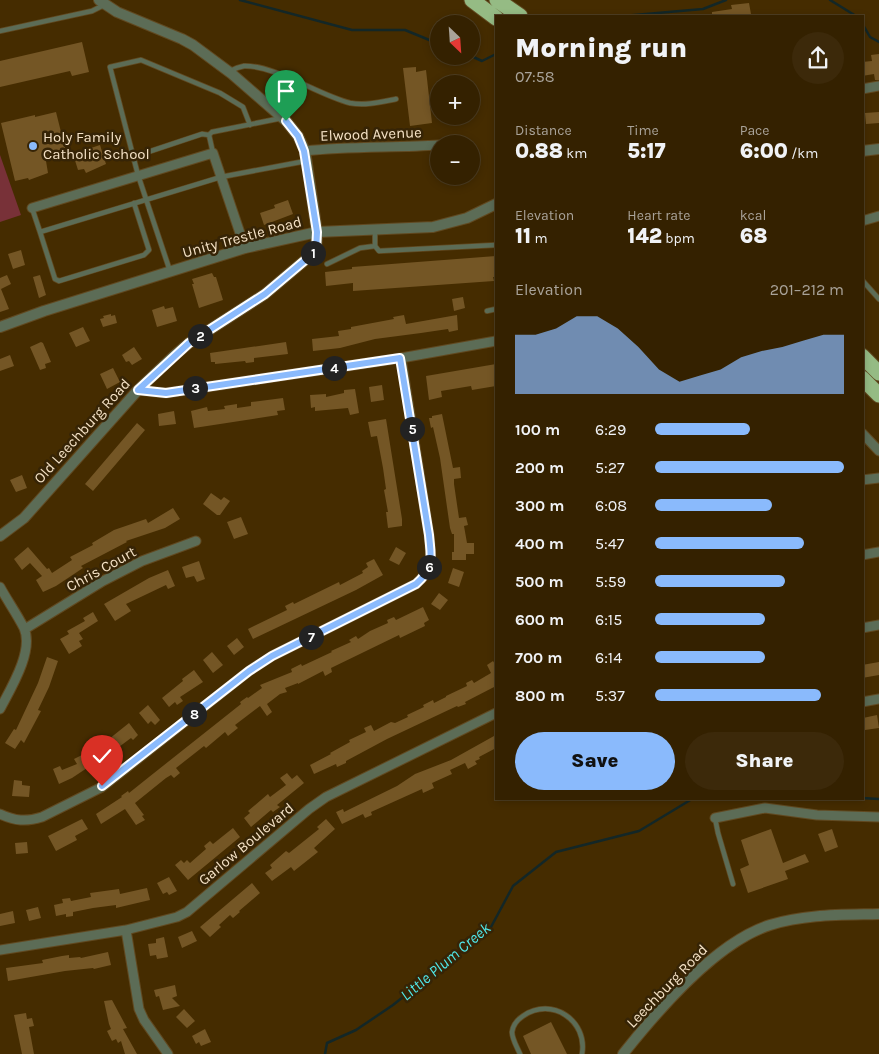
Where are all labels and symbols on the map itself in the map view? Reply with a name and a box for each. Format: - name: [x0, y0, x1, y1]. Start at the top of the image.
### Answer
- north arrow: [430, 15, 480, 65]
- pin: [265, 70, 307, 121]
- street label: Elwood Avenue: [320, 123, 422, 145]
- place label: Holy Family Catholic School: [43, 128, 150, 163]
- marker: Holy Family Catholic School: [27, 140, 39, 152]
- street label: Unity Trestle Road: [180, 212, 304, 262]
- pin: 1: [300, 240, 326, 266]
- pin: 2: [188, 324, 212, 348]
- pin: 4: [322, 356, 346, 380]
- street label: Old Leechburg Road: [30, 375, 134, 487]
- pin: 3: [182, 376, 208, 400]
- pin: 5: [400, 416, 424, 442]
- street label: Chris Court: [63, 542, 139, 596]
- pin: 6: [416, 554, 442, 580]
- pin: 7: [298, 624, 324, 650]
- pin: 8: [182, 702, 206, 726]
- pin: [81, 735, 123, 786]
- street label: Garlow Boulevard: [195, 799, 297, 889]
- water label: Little Plum Creek: [396, 918, 495, 1005]
- street label: Leechburg Road: [623, 941, 711, 1031]

